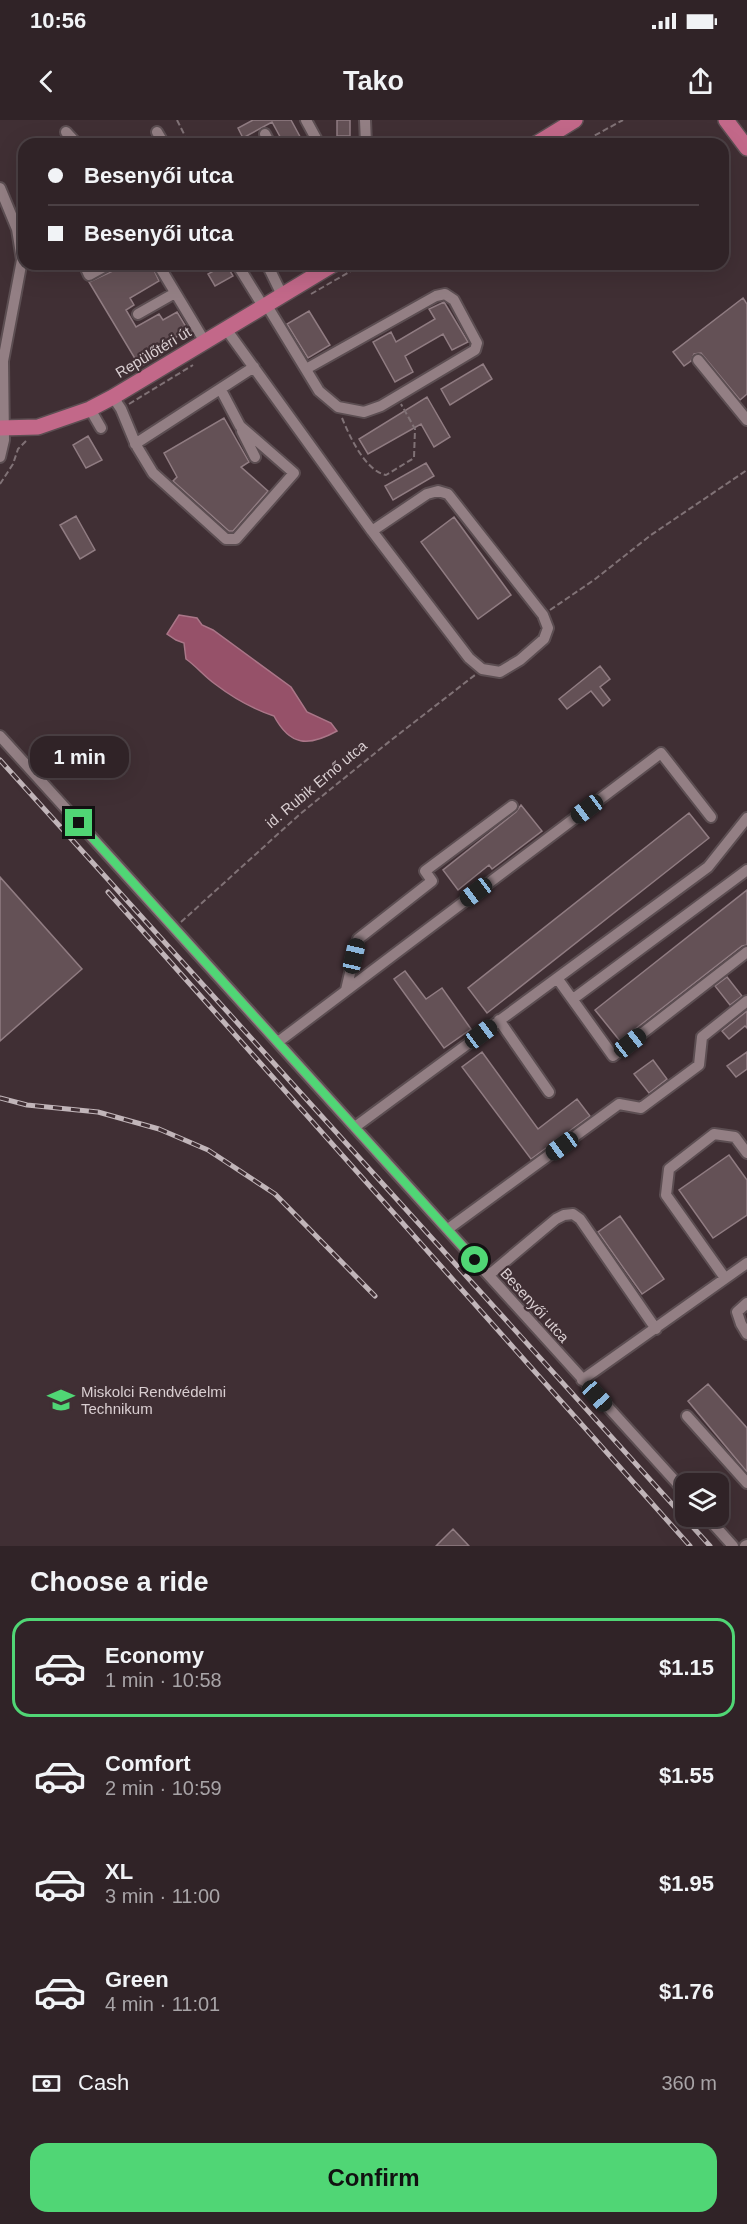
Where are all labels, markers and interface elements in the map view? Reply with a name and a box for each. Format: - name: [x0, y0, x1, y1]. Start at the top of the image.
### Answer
- text: 10:56: [30, 8, 86, 33]
- icon: back: [30, 65, 63, 98]
- icon: share: [684, 65, 717, 98]
- text: Tako: [343, 66, 404, 96]
- text: Besenyői utca: [84, 163, 233, 188]
- text: Besenyői utca: [84, 221, 233, 246]
- street label: Repülőtéri út: [112, 322, 195, 381]
- callout: 1 min: [29, 736, 128, 778]
- street label: id. Rubik Ernő utca: [262, 736, 371, 831]
- text: 1 min: [53, 746, 106, 768]
- car: [567, 791, 607, 827]
- route end: [65, 809, 92, 836]
- car: [456, 874, 496, 910]
- car: [341, 936, 367, 976]
- car: [461, 1016, 501, 1052]
- car: [610, 1025, 650, 1061]
- car: [542, 1128, 582, 1164]
- route start: [461, 1246, 488, 1273]
- street label: Besenyői utca: [497, 1264, 573, 1346]
- car: [578, 1377, 616, 1415]
- place label: Miskolci Rendvédelmi Technikum: [81, 1383, 226, 1417]
- school or university icon: Miskolci Rendvédelmi Technikum: [46, 1385, 76, 1415]
- map controls: [675, 1473, 729, 1527]
- button: layers: [675, 1473, 729, 1527]
- text: Choose a ride: [30, 1567, 209, 1597]
- icon: car: [33, 1641, 87, 1695]
- text: Economy: [105, 1643, 204, 1668]
- text: $1.15: [659, 1655, 714, 1680]
- text: 1 min · 10:58: [105, 1669, 222, 1691]
- icon: car: [33, 1749, 87, 1803]
- text: Comfort: [105, 1751, 191, 1776]
- text: $1.55: [659, 1763, 714, 1788]
- text: 2 min · 10:59: [105, 1777, 222, 1799]
- icon: car: [33, 1857, 87, 1911]
- text: XL: [105, 1859, 133, 1884]
- text: $1.95: [659, 1871, 714, 1896]
- text: 3 min · 11:00: [105, 1885, 220, 1907]
- icon: car: [33, 1965, 87, 2019]
- text: Green: [105, 1967, 169, 1992]
- text: $1.76: [659, 1979, 714, 2004]
- text: 4 min · 11:01: [105, 1993, 220, 2015]
- icon: cash: [30, 2067, 63, 2100]
- text: Cash: [78, 2070, 129, 2095]
- text: 360 m: [661, 2072, 717, 2094]
- button: Confirm: [30, 2143, 717, 2212]

